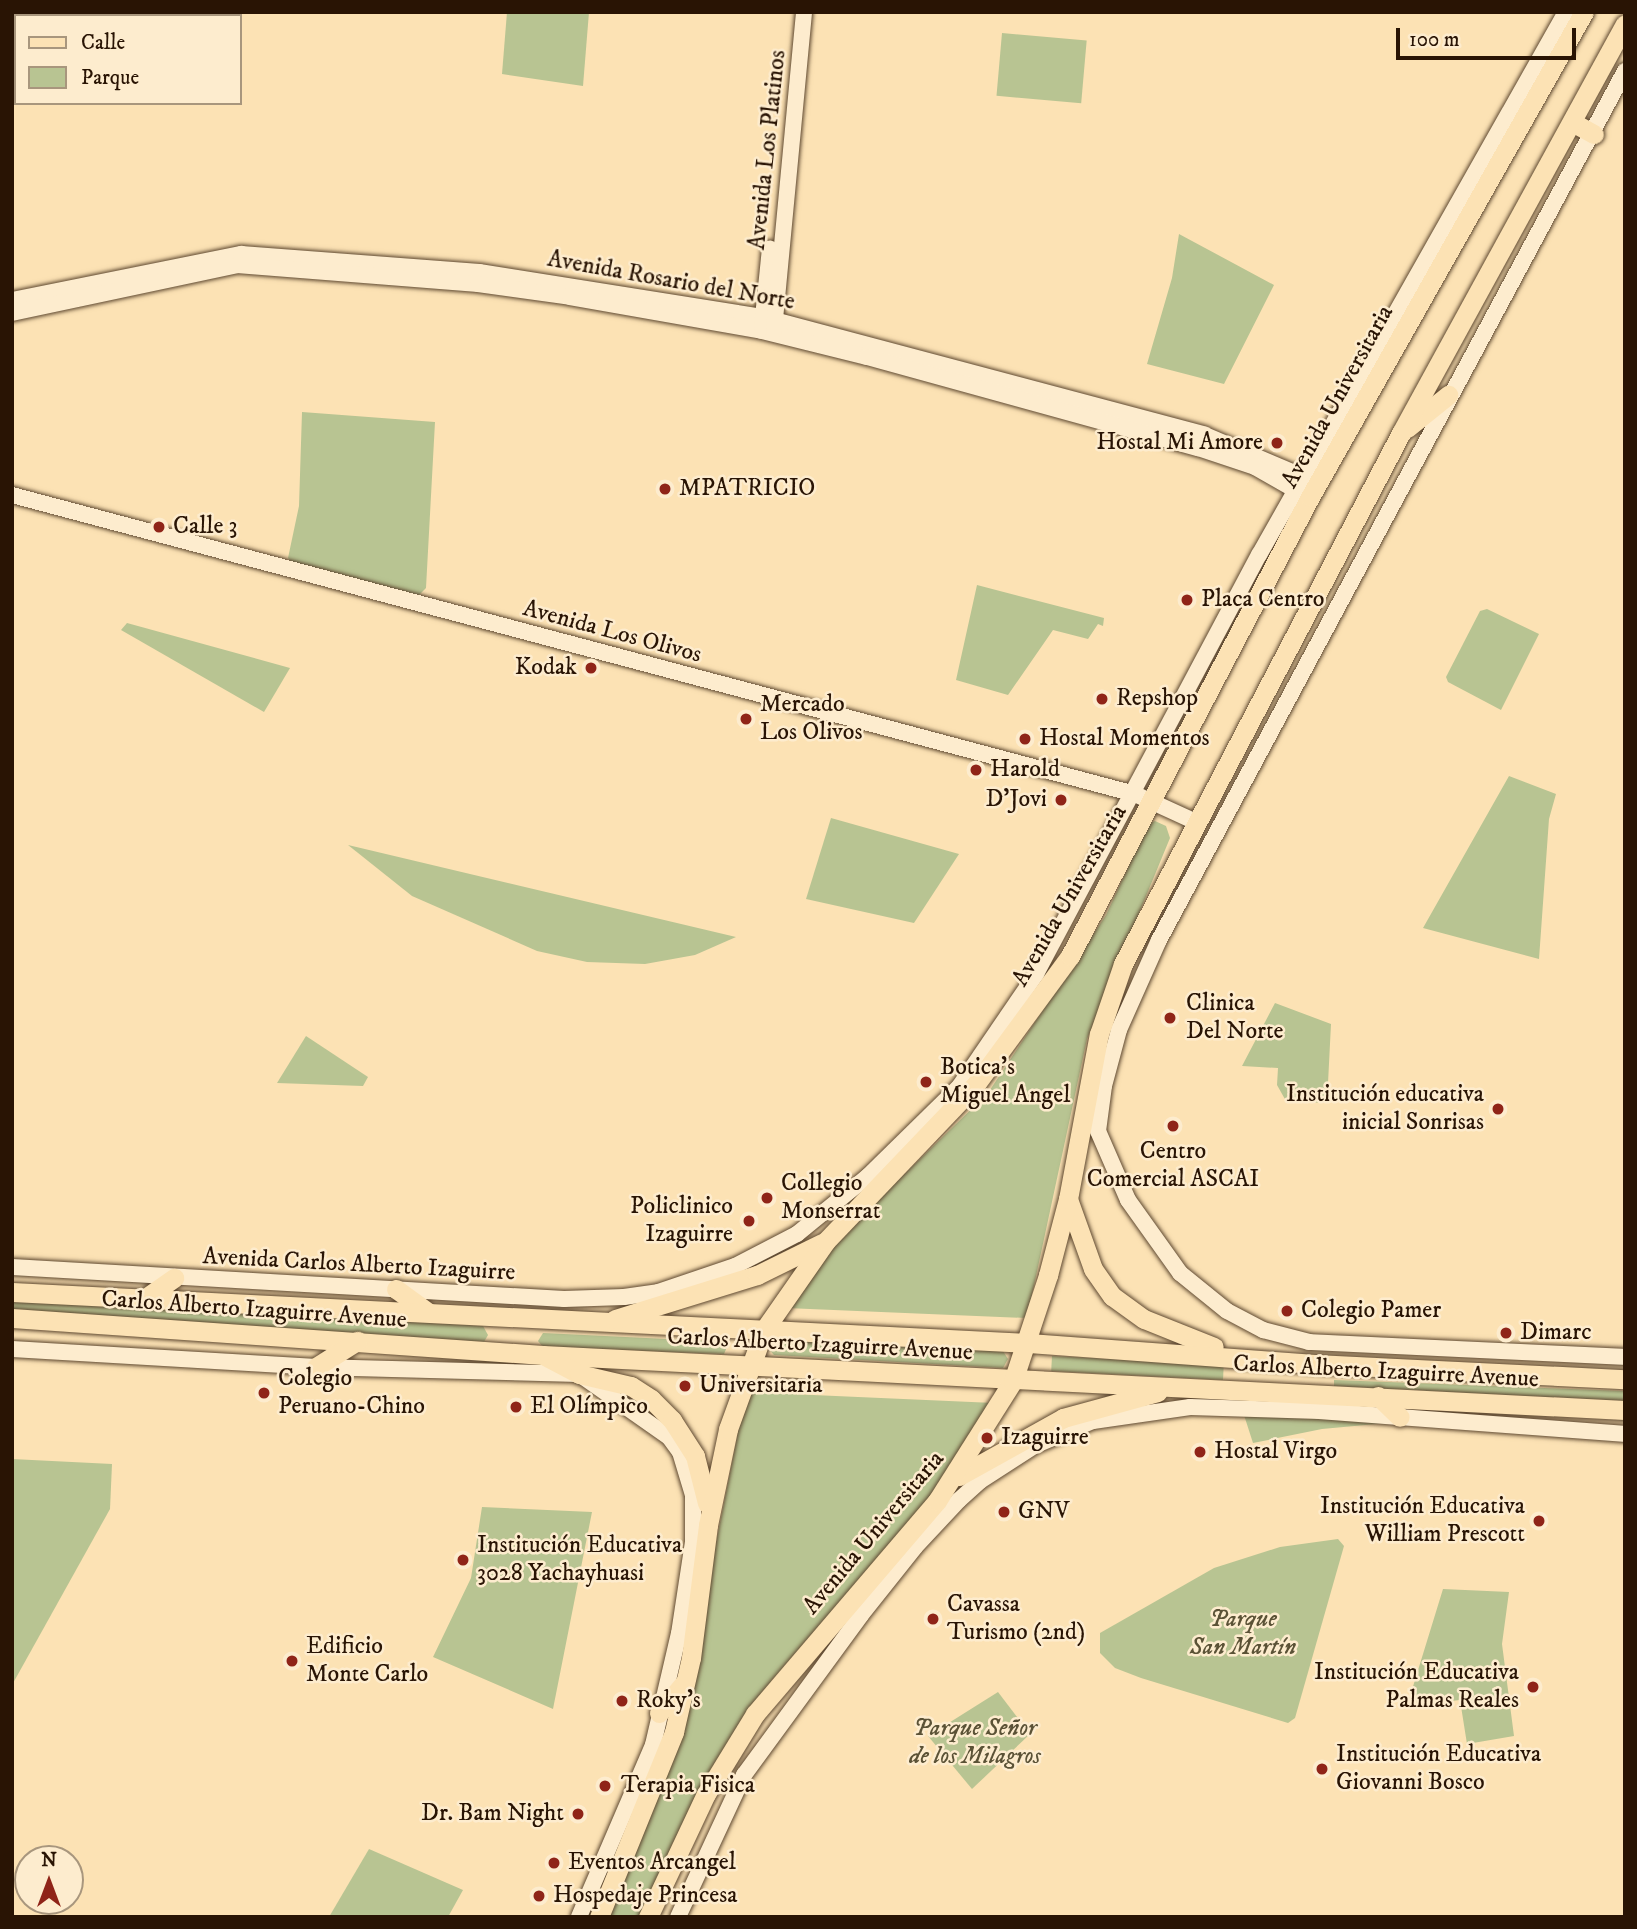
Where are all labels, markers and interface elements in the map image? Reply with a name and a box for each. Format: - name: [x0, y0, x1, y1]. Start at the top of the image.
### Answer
- legend: [14, 14, 242, 105]
- scale bar: [1399, 14, 1579, 58]
- text: 100 m: [1409, 27, 1460, 53]
- text: Calle: [81, 30, 125, 56]
- street label: Avenida Los Platinos: [743, 49, 793, 251]
- text: Parque: [81, 65, 139, 91]
- street label: Avenida Rosario del Norte: [545, 245, 797, 317]
- street label: Avenida Universitaria: [1276, 300, 1400, 494]
- place label: Hostal Mi Amore: [1096, 429, 1263, 457]
- marker: Hostal Mi Amore: [1269, 435, 1285, 451]
- place label: MPATRICIO: [679, 475, 815, 503]
- marker: MPATRICIO: [657, 481, 673, 497]
- place label: Calle 3: [173, 513, 238, 541]
- marker: Calle 3: [151, 519, 167, 535]
- place label: Placa Centro: [1201, 586, 1325, 614]
- marker: Placa Centro: [1179, 592, 1195, 608]
- street label: Avenida Los Olivos: [520, 594, 704, 670]
- place label: Kodak: [515, 654, 577, 682]
- marker: Kodak: [583, 660, 599, 676]
- place label: Repshop: [1116, 685, 1198, 713]
- place label: Mercado Los Olivos: [760, 691, 862, 747]
- marker: Repshop: [1094, 691, 1110, 707]
- marker: Mercado Los Olivos: [738, 711, 754, 727]
- place label: Hostal Momentos: [1039, 725, 1210, 753]
- marker: Hostal Momentos: [1017, 731, 1033, 747]
- place label: Harold: [990, 756, 1060, 784]
- marker: Harold: [968, 762, 984, 778]
- place label: D'Jovi: [985, 786, 1047, 814]
- marker: D'Jovi: [1053, 792, 1069, 808]
- street label: Avenida Universitaria: [1006, 800, 1134, 992]
- place label: Clinica Del Norte: [1186, 990, 1284, 1046]
- marker: Clinica Del Norte: [1160, 1008, 1180, 1028]
- place label: Botica's Miguel Angel: [940, 1054, 1070, 1110]
- marker: Botica's Miguel Angel: [918, 1074, 934, 1090]
- place label: Institución educativa inicial Sonrisas: [1286, 1081, 1484, 1137]
- marker: Institución educativa inicial Sonrisas: [1490, 1101, 1506, 1117]
- marker: Centro Comercial ASCAI: [1165, 1118, 1181, 1134]
- place label: Centro Comercial ASCAI: [1087, 1138, 1259, 1194]
- place label: Collegio Monserrat: [781, 1170, 880, 1226]
- marker: Collegio Monserrat: [759, 1190, 775, 1206]
- place label: Policlinico Izaguirre: [630, 1193, 733, 1249]
- marker: Policlinico Izaguirre: [739, 1211, 759, 1231]
- street label: Avenida Carlos Alberto Izaguirre: [202, 1242, 516, 1288]
- street label: Carlos Alberto Izaguirre Avenue: [100, 1285, 408, 1335]
- place label: Colegio Pamer: [1301, 1297, 1441, 1325]
- marker: Colegio Pamer: [1279, 1303, 1295, 1319]
- place label: Dimarc: [1520, 1319, 1591, 1347]
- street label: Carlos Alberto Izaguirre Avenue: [666, 1323, 974, 1367]
- marker: Dimarc: [1498, 1325, 1514, 1341]
- street label: Carlos Alberto Izaguirre Avenue: [1232, 1350, 1540, 1394]
- place label: Colegio Peruano-Chino: [278, 1365, 425, 1421]
- place label: Universitaria: [699, 1372, 822, 1400]
- marker: Universitaria: [677, 1378, 693, 1394]
- marker: Colegio Peruano-Chino: [256, 1385, 272, 1401]
- place label: El Olímpico: [530, 1393, 648, 1421]
- marker: El Olímpico: [508, 1399, 524, 1415]
- place label: Izaguirre: [1001, 1424, 1089, 1452]
- marker: Izaguirre: [979, 1430, 995, 1446]
- place label: Hostal Virgo: [1214, 1438, 1337, 1466]
- marker: Hostal Virgo: [1192, 1444, 1208, 1460]
- street label: Avenida Universitaria: [797, 1445, 951, 1621]
- place label: Institución Educativa William Prescott: [1320, 1493, 1525, 1549]
- place label: GNV: [1018, 1498, 1070, 1526]
- marker: GNV: [996, 1504, 1012, 1520]
- marker: Institución Educativa William Prescott: [1531, 1513, 1547, 1529]
- place label: Institución Educativa 3028 Yachayhuasi: [477, 1532, 682, 1588]
- marker: Institución Educativa 3028 Yachayhuasi: [455, 1552, 471, 1568]
- place label: Cavassa Turismo (2nd): [947, 1591, 1085, 1647]
- park label: Parque San Martín: [1190, 1606, 1296, 1662]
- marker: Cavassa Turismo (2nd): [925, 1611, 941, 1627]
- place label: Edificio Monte Carlo: [306, 1633, 428, 1689]
- marker: Edificio Monte Carlo: [284, 1653, 300, 1669]
- place label: Institución Educativa Palmas Reales: [1314, 1659, 1519, 1715]
- marker: Institución Educativa Palmas Reales: [1525, 1679, 1541, 1695]
- place label: Roky's: [636, 1687, 701, 1715]
- marker: Roky's: [614, 1693, 630, 1709]
- park label: Parque Señor de los Milagros: [909, 1715, 1041, 1771]
- place label: Institución Educativa Giovanni Bosco: [1336, 1741, 1541, 1797]
- marker: Institución Educativa Giovanni Bosco: [1314, 1761, 1330, 1777]
- place label: Terapia Fisica: [621, 1772, 755, 1800]
- marker: Terapia Fisica: [595, 1776, 615, 1796]
- place label: Dr. Bam Night: [421, 1800, 564, 1828]
- marker: Dr. Bam Night: [570, 1806, 586, 1822]
- north arrow: [14, 1845, 84, 1915]
- text: N: [41, 1849, 57, 1872]
- place label: Eventos Arcangel: [568, 1849, 736, 1877]
- marker: Eventos Arcangel: [546, 1855, 562, 1871]
- place label: Hospedaje Princesa: [553, 1882, 737, 1910]
- marker: Hospedaje Princesa: [531, 1888, 547, 1904]

